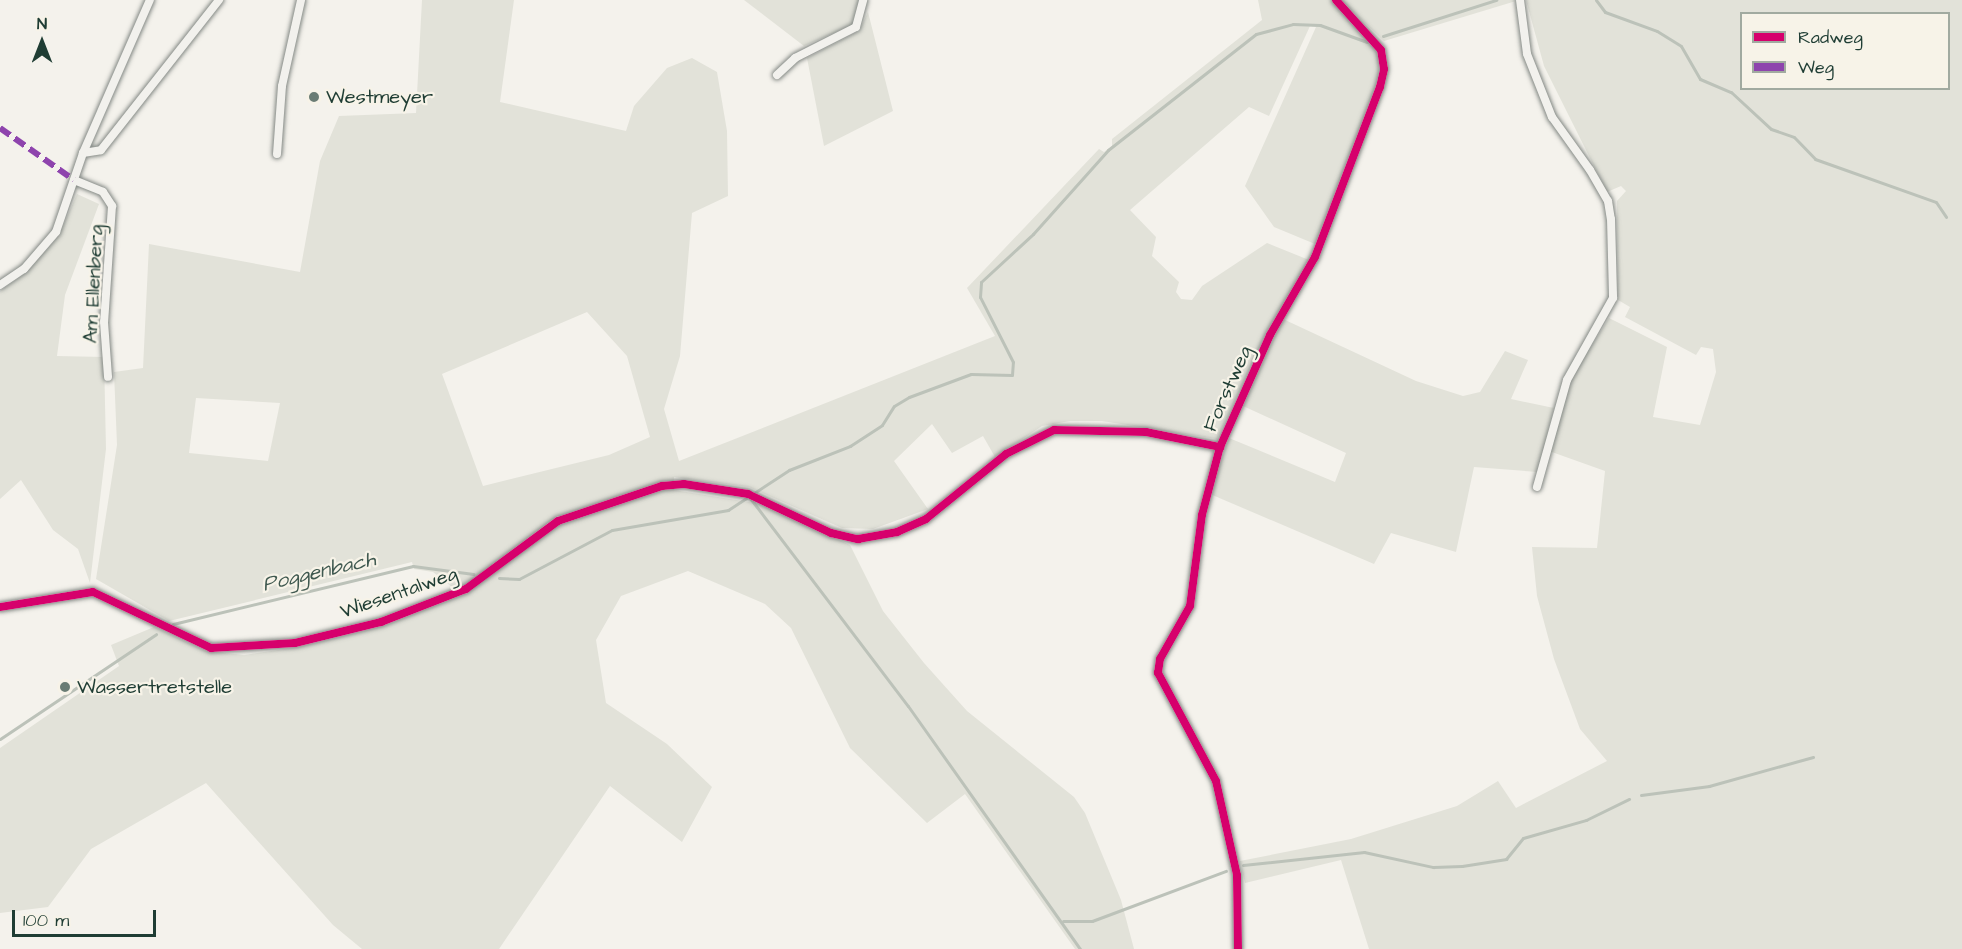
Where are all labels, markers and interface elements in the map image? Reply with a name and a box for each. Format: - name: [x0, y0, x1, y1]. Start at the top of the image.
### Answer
- north arrow: [12, 12, 72, 72]
- legend: [1740, 12, 1950, 90]
- text: N: [37, 13, 47, 35]
- text: Radweg: [1798, 25, 1863, 50]
- text: Weg: [1798, 55, 1834, 80]
- place label: Westmeyer: [326, 85, 433, 109]
- marker: Westmeyer: [307, 90, 321, 104]
- street label: Am Ellenberg: [79, 224, 109, 344]
- street label: Forstweg: [1198, 342, 1258, 436]
- water label: Poggenbach: [260, 547, 378, 597]
- street label: Wiesentalweg: [337, 562, 461, 624]
- place label: Wassertretstelle: [77, 675, 232, 699]
- marker: Wassertretstelle: [58, 680, 72, 694]
- scale bar: [15, 898, 159, 936]
- text: 100 m: [23, 908, 69, 933]

